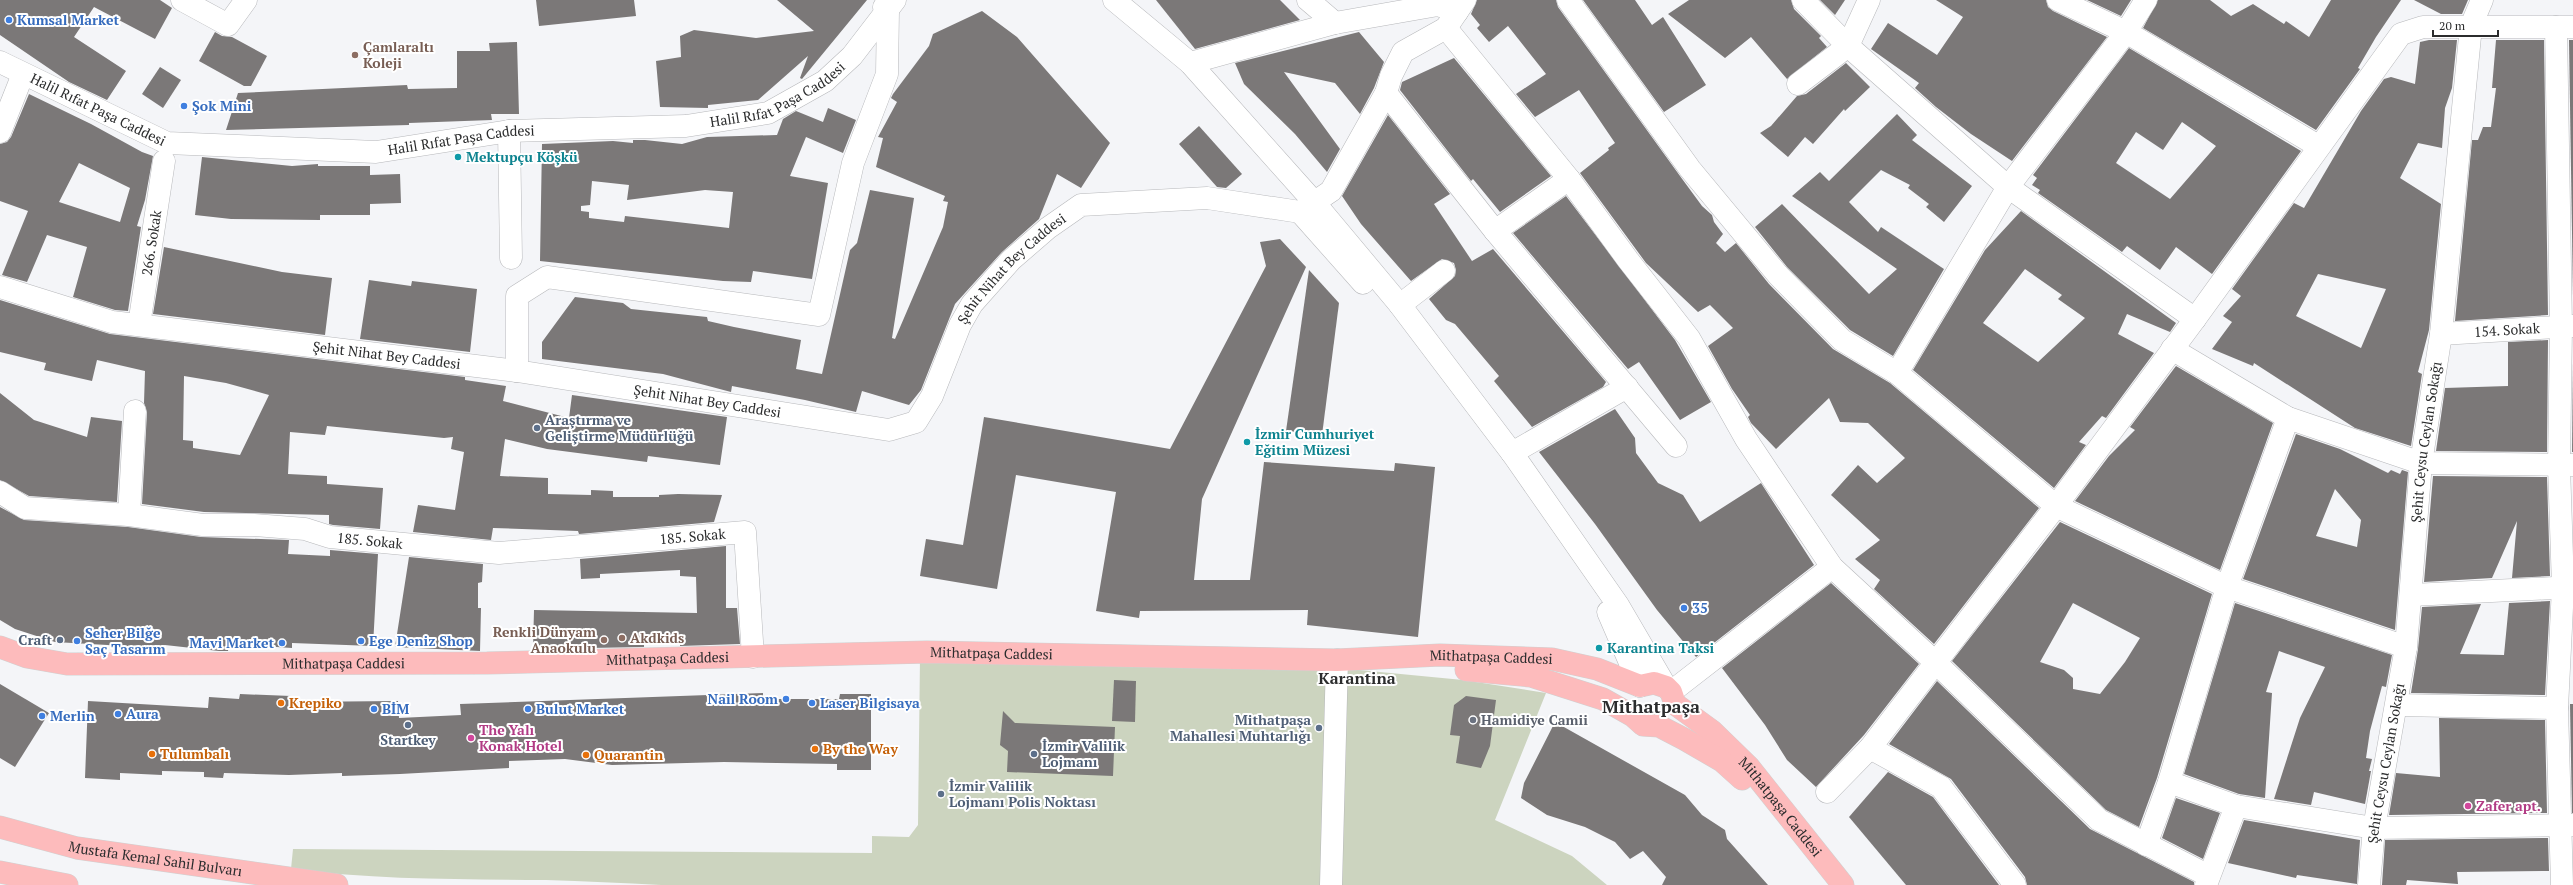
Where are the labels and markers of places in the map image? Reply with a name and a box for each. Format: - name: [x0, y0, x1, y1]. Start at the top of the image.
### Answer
- place label: Kumsal Market: [17, 10, 119, 29]
- marker: Kumsal Market: [4, 15, 14, 25]
- place label: Çamlaraltı Koleji: [363, 37, 434, 72]
- marker: Çamlaraltı Koleji: [350, 50, 360, 60]
- place label: Şok Mini: [192, 96, 252, 115]
- marker: Şok Mini: [179, 101, 189, 111]
- place label: Mektupçu Köşkü: [466, 147, 578, 166]
- marker: Mektupçu Köşkü: [453, 152, 463, 162]
- place label: Araştırma ve Geliştirme Müdürlüğü: [545, 410, 694, 445]
- marker: Araştırma ve Geliştirme Müdürlüğü: [532, 423, 542, 433]
- place label: İzmir Cumhuriyet Eğitim Müzesi: [1255, 424, 1375, 459]
- marker: İzmir Cumhuriyet Eğitim Müzesi: [1242, 437, 1252, 447]
- place label: 35: [1692, 598, 1708, 617]
- marker: 35: [1679, 603, 1689, 613]
- place label: Renkli Dünyam Anaokulu: [493, 622, 596, 657]
- place label: Seher Bilğe Saç Tasarım: [85, 623, 166, 658]
- place label: Akdkids: [630, 628, 684, 647]
- place label: Craft: [18, 630, 52, 649]
- place label: Ege Deniz Shop: [369, 631, 473, 650]
- place label: Mavi Market: [189, 633, 274, 652]
- marker: Akdkids: [617, 633, 627, 643]
- marker: Craft: [55, 635, 65, 645]
- marker: Renkli Dünyam Anaokulu: [599, 635, 609, 645]
- marker: Seher Bilğe Saç Tasarım: [72, 636, 82, 646]
- marker: Ege Deniz Shop: [356, 636, 366, 646]
- marker: Mavi Market: [277, 638, 287, 648]
- place label: Karantina Taksi: [1607, 638, 1715, 657]
- marker: Karantina Taksi: [1594, 643, 1604, 653]
- place label: Nail Room: [708, 689, 778, 708]
- place label: Krepiko: [289, 693, 342, 712]
- place label: Laser Bilgisaya: [820, 693, 920, 712]
- marker: Nail Room: [781, 694, 791, 704]
- marker: Krepiko: [276, 698, 286, 708]
- marker: Laser Bilgisaya: [807, 698, 817, 708]
- place label: BİM: [382, 699, 409, 718]
- place label: Bulut Market: [536, 699, 625, 718]
- place label: Aura: [126, 704, 159, 723]
- marker: BİM: [369, 704, 379, 714]
- marker: Bulut Market: [523, 704, 533, 714]
- place label: Merlin: [50, 706, 95, 725]
- marker: Aura: [113, 709, 123, 719]
- place label: Mithatpaşa Mahallesi Muhtarlığı: [1170, 710, 1311, 745]
- place label: Hamidiye Camii: [1481, 710, 1588, 729]
- marker: Merlin: [37, 711, 47, 721]
- marker: Hamidiye Camii: [1468, 715, 1478, 725]
- marker: Startkey: [403, 720, 413, 730]
- place label: The Yalı Konak Hotel: [479, 720, 562, 755]
- marker: Mithatpaşa Mahallesi Muhtarlığı: [1314, 723, 1324, 733]
- place label: Startkey: [380, 730, 436, 749]
- marker: The Yalı Konak Hotel: [466, 733, 476, 743]
- place label: İzmir Valilik Lojmanı: [1042, 736, 1126, 771]
- place label: By the Way: [823, 739, 898, 758]
- place label: Tulumbalı: [160, 744, 230, 763]
- marker: By the Way: [810, 744, 820, 754]
- place label: Quarantin: [594, 745, 663, 764]
- marker: Tulumbalı: [147, 749, 157, 759]
- marker: İzmir Valilik Lojmanı: [1029, 749, 1039, 759]
- marker: Quarantin: [581, 750, 591, 760]
- place label: İzmir Valilik Lojmanı Polis Noktası: [949, 776, 1096, 811]
- marker: İzmir Valilik Lojmanı Polis Noktası: [936, 789, 946, 799]
- place label: Zafer apt.: [2476, 796, 2541, 815]
- marker: Zafer apt.: [2463, 801, 2473, 811]

